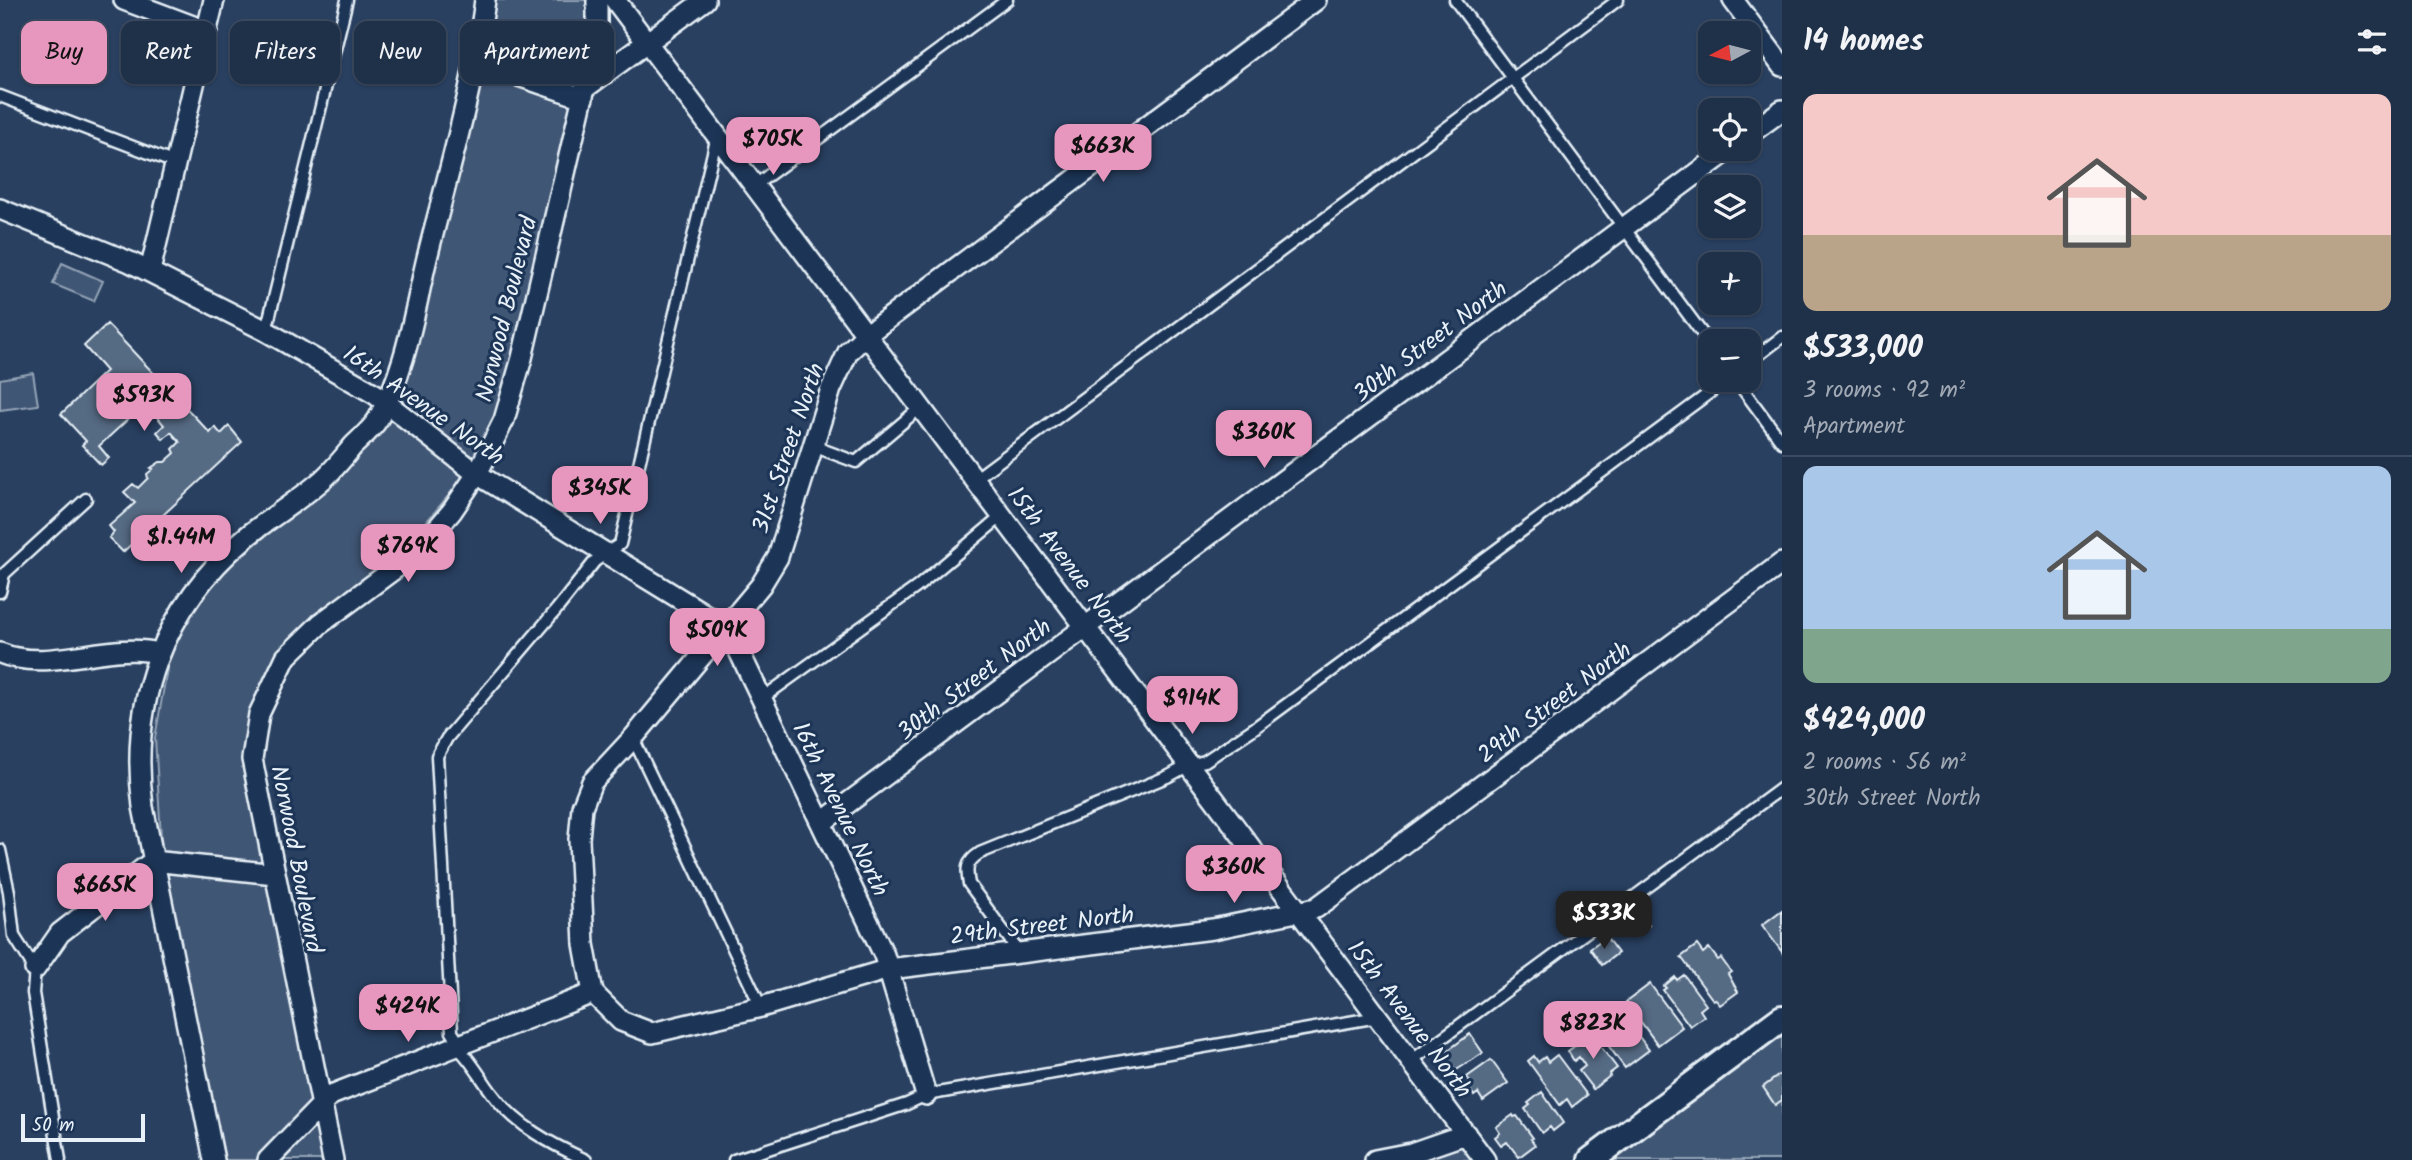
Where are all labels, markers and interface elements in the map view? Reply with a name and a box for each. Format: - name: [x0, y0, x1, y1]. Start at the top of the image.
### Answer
- text: 14 homes: [1803, 18, 1924, 66]
- chip: Buy: [21, 21, 107, 84]
- chip: Rent: [121, 21, 216, 84]
- chip: Filters: [230, 21, 340, 84]
- chip: New: [354, 21, 446, 84]
- chip: Apartment: [460, 21, 614, 84]
- north arrow: [1698, 21, 1760, 84]
- map controls: [1698, 21, 1761, 392]
- icon: filters: [2353, 23, 2391, 61]
- button: locate: [1698, 98, 1761, 161]
- pin: $705K: [724, 118, 822, 177]
- text: $705K: [742, 122, 804, 158]
- pin: $663K: [1054, 124, 1152, 184]
- text: $663K: [1071, 129, 1135, 165]
- icon: home: [2034, 140, 2160, 266]
- button: layers: [1698, 175, 1761, 238]
- street label: Norwood Boulevard: [466, 211, 550, 406]
- button: +: [1698, 252, 1761, 315]
- street label: 30th Street North: [1345, 271, 1517, 413]
- text: $533,000: [1803, 325, 1923, 373]
- button: −: [1698, 329, 1761, 392]
- street label: 16th Avenue North: [334, 336, 512, 477]
- street label: 31st Street North: [742, 358, 837, 539]
- text: 3 rooms · 92 m²: [1803, 373, 1965, 409]
- pin: $593K: [95, 374, 193, 433]
- text: $593K: [112, 378, 176, 414]
- text: Apartment: [1803, 409, 1905, 445]
- pin: $360K: [1215, 410, 1313, 470]
- text: $360K: [1232, 415, 1296, 451]
- pin: $345K: [551, 466, 649, 526]
- text: $345K: [568, 471, 632, 507]
- street label: 15th Avenue North: [996, 478, 1141, 653]
- icon: home: [2034, 512, 2160, 638]
- pin: $1.44M: [124, 516, 238, 575]
- text: $1.44M: [147, 520, 215, 556]
- pin: $769K: [359, 524, 457, 584]
- text: $769K: [377, 529, 439, 565]
- pin: $509K: [668, 608, 766, 668]
- street label: 30th Street North: [889, 609, 1061, 751]
- text: $509K: [686, 613, 748, 649]
- street label: 29th Street North: [1469, 632, 1641, 774]
- pin: $914K: [1143, 676, 1241, 736]
- text: $914K: [1163, 681, 1221, 717]
- text: $424,000: [1803, 697, 1925, 745]
- street label: 16th Avenue North: [780, 716, 899, 904]
- text: 2 rooms · 56 m²: [1803, 745, 1966, 781]
- street label: Norwood Boulevard: [258, 762, 333, 957]
- text: 30th Street North: [1803, 781, 1980, 817]
- pin: $360K: [1185, 846, 1283, 905]
- text: $360K: [1202, 850, 1266, 886]
- pin: $665K: [56, 864, 154, 923]
- text: $665K: [73, 868, 137, 904]
- pin: $533K: [1555, 892, 1653, 951]
- street label: 29th Street North: [948, 896, 1136, 957]
- text: $533K: [1572, 896, 1636, 932]
- street label: 15th Avenue North: [1336, 932, 1481, 1107]
- pin: $424K: [359, 984, 457, 1044]
- text: $424K: [375, 989, 441, 1025]
- pin: $823K: [1544, 1002, 1642, 1061]
- text: $823K: [1559, 1006, 1627, 1042]
- scale bar: [21, 1111, 145, 1143]
- text: 50 m: [32, 1111, 74, 1141]

